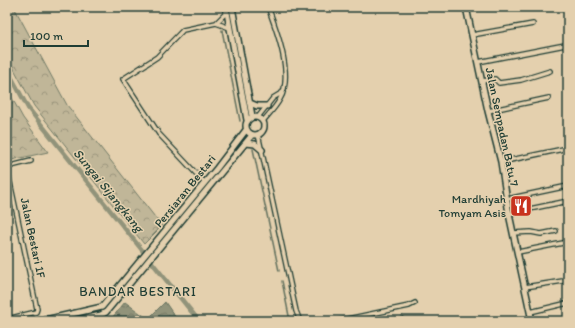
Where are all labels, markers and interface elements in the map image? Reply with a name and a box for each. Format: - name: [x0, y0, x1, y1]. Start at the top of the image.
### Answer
- scale bar: [24, 22, 88, 48]
- text: 100 m: [30, 29, 63, 43]
- street label: Jalan Sempadan Batu 7: [483, 66, 521, 188]
- water label: Sungai Sijangkang: [70, 146, 148, 236]
- street label: Persiaran Bestari: [151, 152, 219, 230]
- place label: Mardhiyah Tomyam Asis: [438, 192, 506, 220]
- restaurant icon: Mardhiyah Tomyam Asis: [508, 193, 534, 219]
- street label: Jalan Bestari 1F: [18, 197, 49, 280]
- district label: BANDAR BESTARI: [79, 284, 197, 299]

